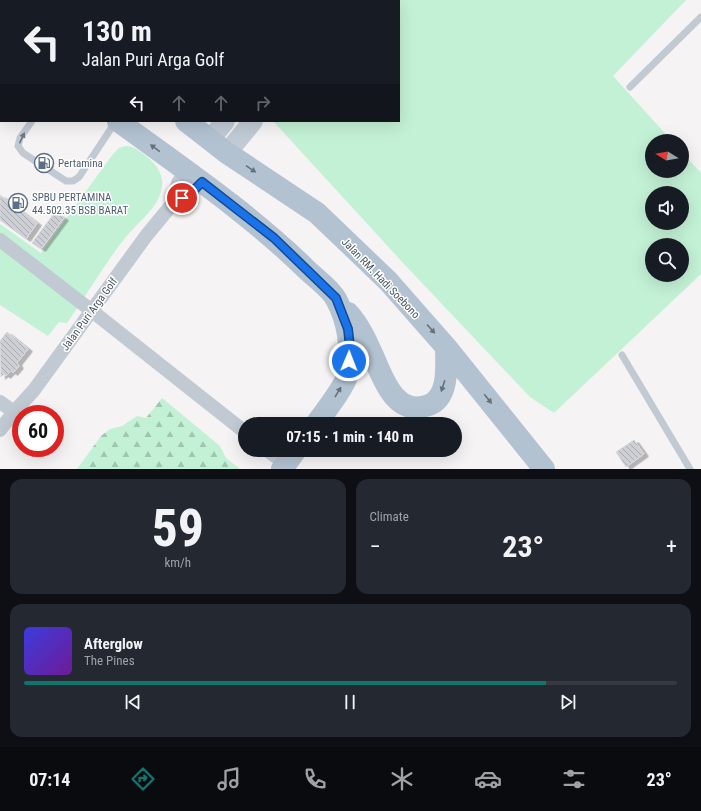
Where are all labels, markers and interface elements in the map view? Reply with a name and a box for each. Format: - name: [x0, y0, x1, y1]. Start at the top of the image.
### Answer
- text: 130 m: [82, 15, 152, 48]
- icon: left: [16, 16, 68, 68]
- text: Jalan Puri Arga Golf: [82, 49, 224, 70]
- icon: left: [126, 92, 148, 114]
- icon: ahead: [168, 92, 190, 114]
- icon: ahead: [210, 92, 232, 114]
- icon: right: [252, 92, 274, 114]
- one-way arrow: [19, 131, 25, 143]
- north arrow: [645, 134, 689, 178]
- map controls: [645, 134, 689, 282]
- one-way arrow: [150, 144, 160, 152]
- fuel station icon: Pertamina: [33, 152, 55, 174]
- place label: Pertamina: [58, 157, 103, 170]
- one-way arrow: [246, 165, 256, 173]
- pin: [165, 181, 199, 215]
- button: sound: [645, 186, 689, 230]
- icon: arrive: [171, 187, 193, 209]
- place label: SPBU PERTAMINA 44.502.35 BSB BARAT: [32, 191, 128, 217]
- fuel station icon: SPBU PERTAMINA 44.502.35 BSB BARAT: [7, 192, 29, 214]
- street label: Jalan RM. Hadi Soebono: [339, 235, 423, 322]
- button: search: [645, 238, 689, 282]
- street label: Jalan Puri Arga Golf: [59, 275, 121, 353]
- one-way arrow: [426, 324, 435, 335]
- position arrow: [328, 340, 370, 382]
- one-way arrow: [440, 380, 446, 392]
- one-way arrow: [334, 386, 341, 398]
- one-way arrow: [484, 394, 492, 405]
- speed limit sign: 60: [12, 405, 64, 457]
- text: 07:15 · 1 min · 140 m: [286, 428, 414, 446]
- text: 59: [151, 498, 204, 559]
- text: Climate: [370, 509, 409, 524]
- text: 23°: [502, 529, 544, 564]
- text: −: [370, 534, 381, 559]
- text: +: [666, 534, 677, 559]
- text: km/h: [164, 555, 191, 570]
- text: Afterglow: [84, 635, 143, 653]
- text: The Pines: [84, 653, 135, 668]
- icon: previous: [122, 691, 144, 713]
- icon: pause: [339, 691, 361, 713]
- icon: next: [557, 691, 579, 713]
- icon: directions: [129, 765, 157, 793]
- icon: music: [215, 765, 243, 793]
- icon: phone: [301, 765, 329, 793]
- icon: climate: [388, 765, 416, 793]
- icon: car: [474, 765, 502, 793]
- icon: filters: [560, 765, 588, 793]
- text: 07:14: [29, 769, 70, 790]
- text: 23°: [647, 769, 672, 790]

